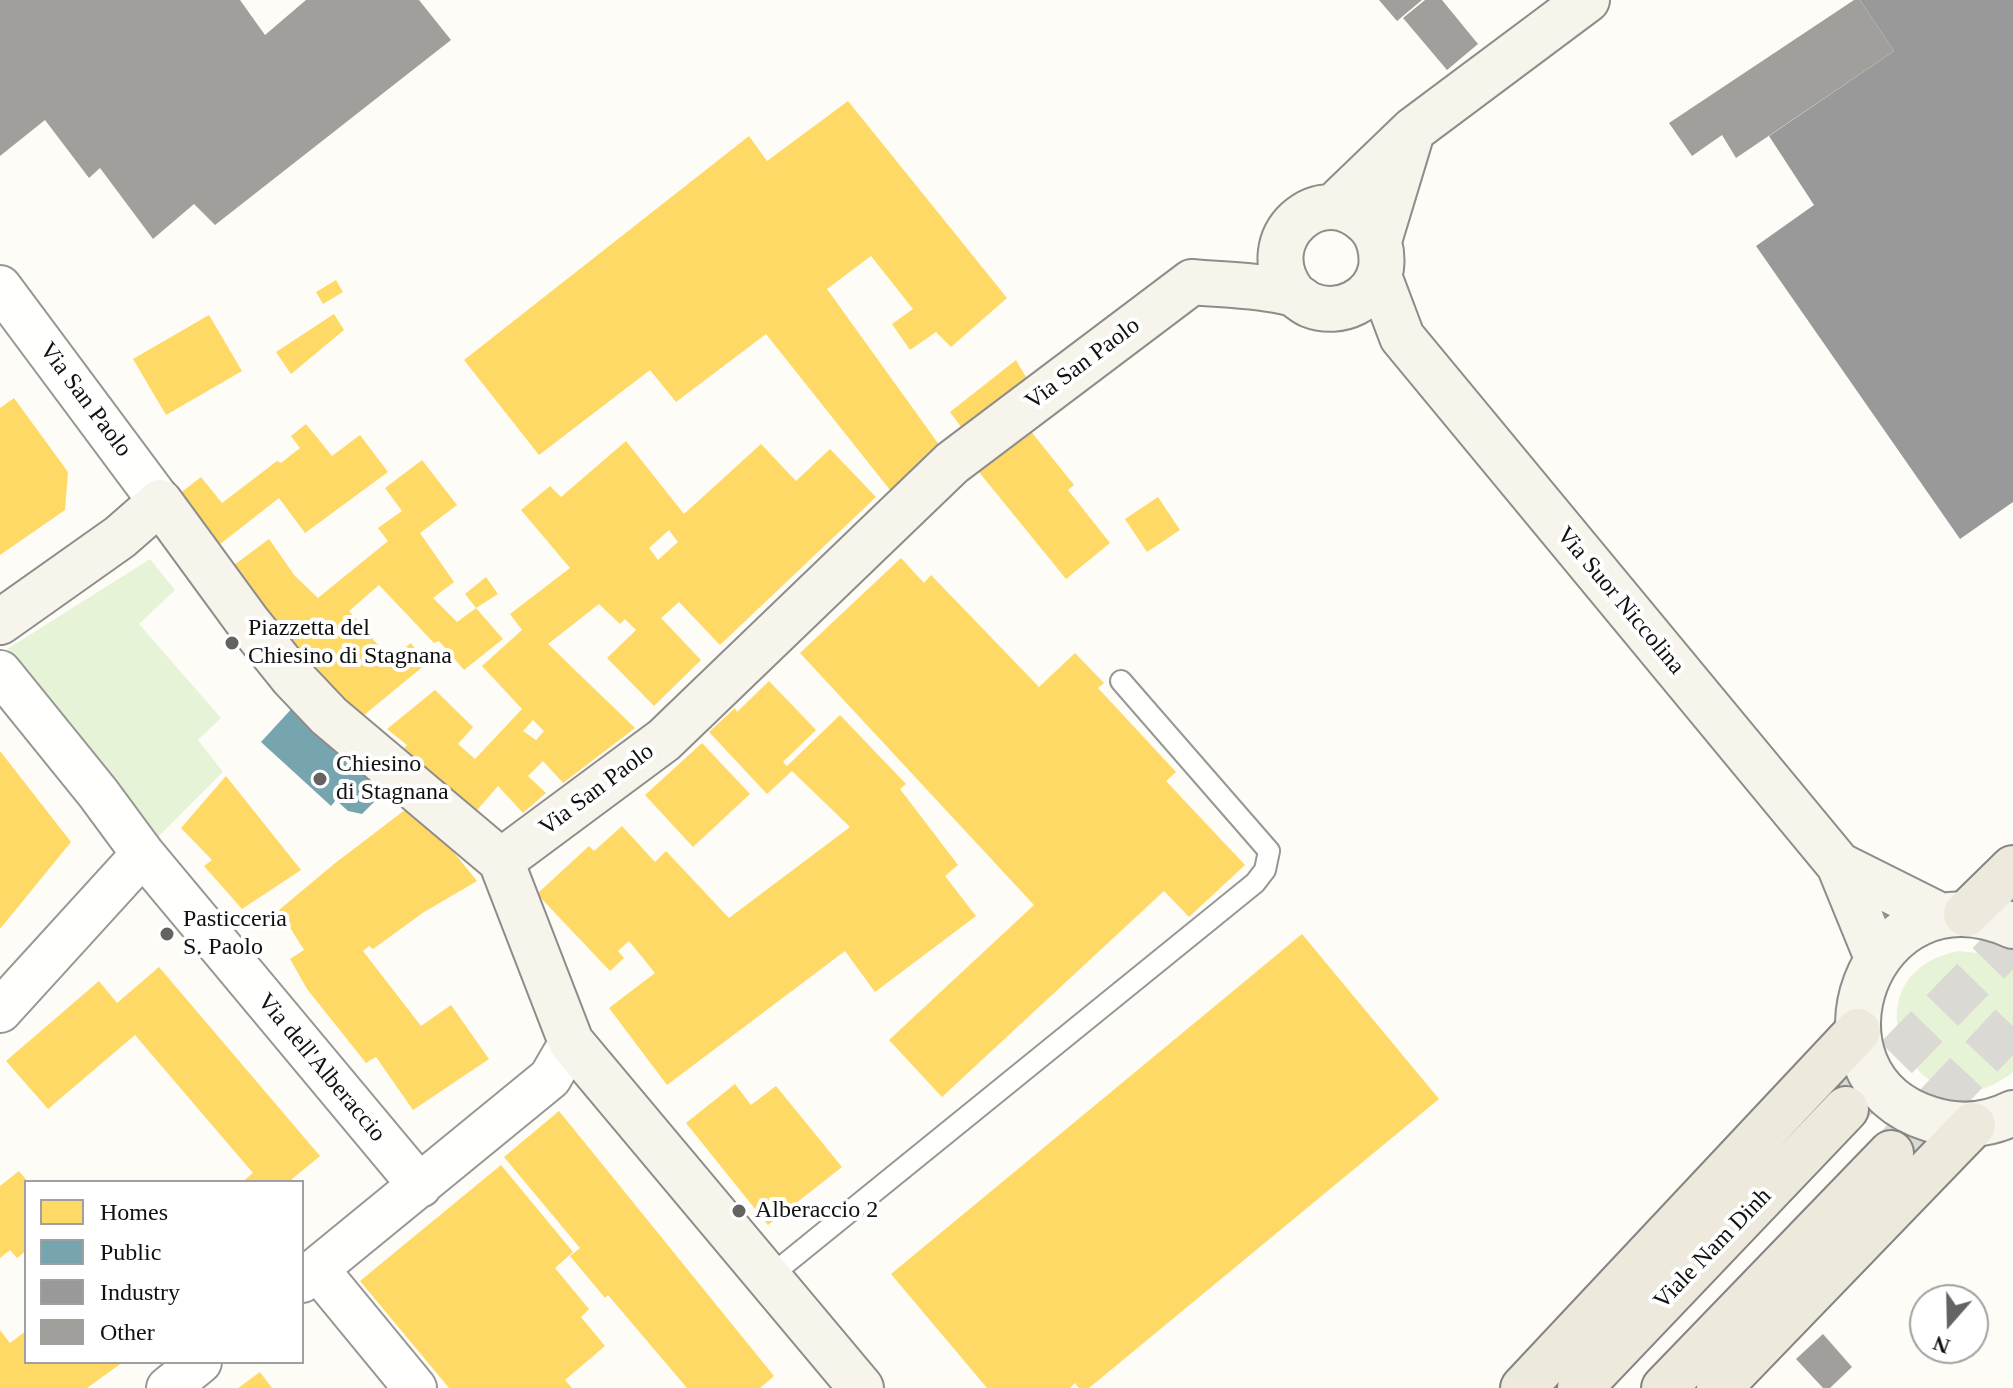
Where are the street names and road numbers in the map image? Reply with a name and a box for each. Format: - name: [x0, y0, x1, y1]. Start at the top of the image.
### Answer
- street label: Via San Paolo: [1020, 312, 1146, 416]
- street label: Via San Paolo: [33, 337, 137, 463]
- street label: Via Suor Niccolina: [1550, 521, 1690, 681]
- street label: Via San Paolo: [534, 738, 660, 842]
- street label: Via dell'Alberaccio: [251, 988, 391, 1148]
- street label: Viale Nam Dinh: [1648, 1182, 1778, 1316]

